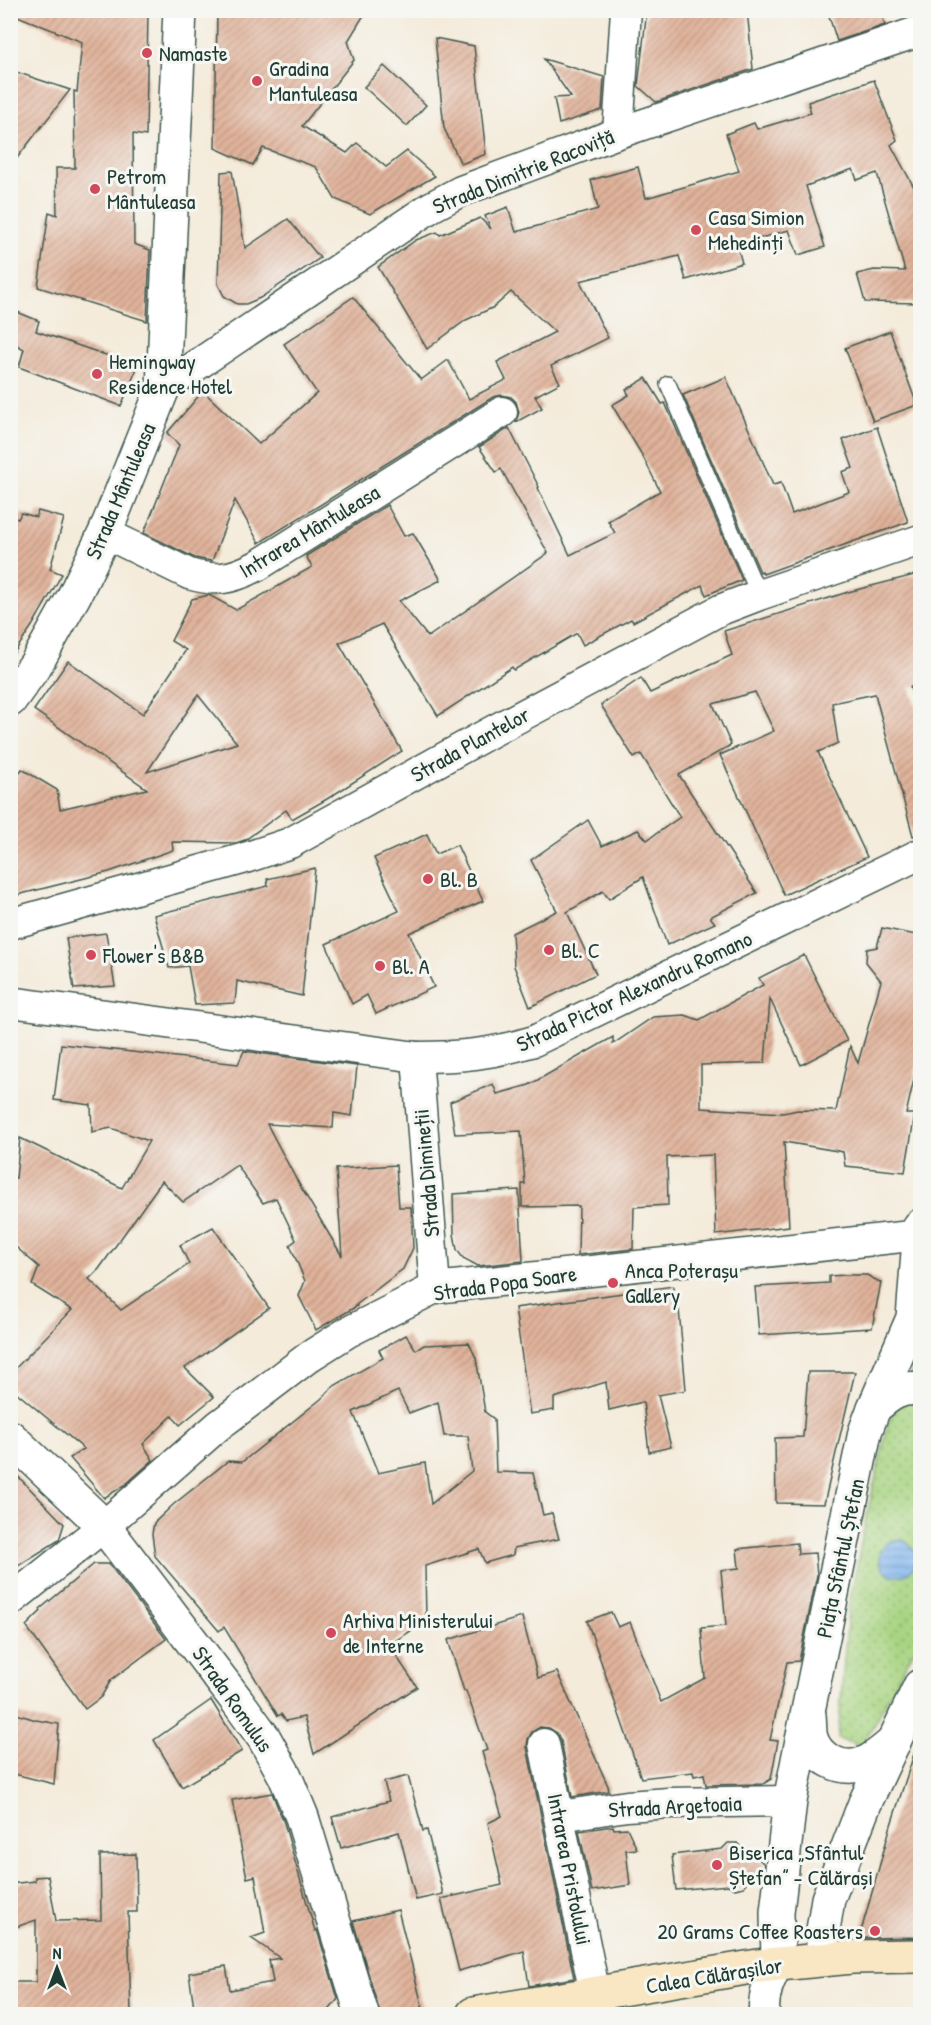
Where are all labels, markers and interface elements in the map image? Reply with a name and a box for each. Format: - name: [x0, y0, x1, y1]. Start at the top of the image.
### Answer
- place label: Namaste: [159, 38, 228, 68]
- marker: Namaste: [140, 46, 154, 60]
- place label: Gradina Mantuleasa: [269, 53, 358, 108]
- marker: Gradina Mantuleasa: [250, 74, 264, 88]
- street label: Strada Dimitrie Racoviță: [428, 121, 618, 221]
- place label: Petrom Mântuleasa: [107, 161, 196, 216]
- marker: Petrom Mântuleasa: [88, 182, 102, 196]
- place label: Casa Simion Mehedinți: [708, 202, 805, 257]
- marker: Casa Simion Mehedinți: [689, 223, 703, 237]
- place label: Hemingway Residence Hotel: [109, 346, 232, 401]
- marker: Hemingway Residence Hotel: [90, 367, 104, 381]
- street label: Strada Mântuleasa: [78, 418, 162, 564]
- street label: Intrarea Mântuleasa: [233, 477, 385, 585]
- street label: Strada Plantelor: [405, 699, 535, 789]
- place label: Bl. B: [440, 864, 478, 894]
- marker: Bl. B: [421, 872, 435, 886]
- street label: Strada Pictor Alexandru Romano: [511, 923, 757, 1059]
- place label: Bl. C: [561, 935, 600, 965]
- place label: Flower's B&B: [102, 940, 205, 970]
- marker: Bl. C: [542, 943, 556, 957]
- marker: Flower's B&B: [84, 948, 98, 962]
- place label: Bl. A: [392, 951, 430, 981]
- marker: Bl. A: [373, 959, 387, 973]
- street label: Strada Dimineții: [405, 1108, 447, 1238]
- place label: Anca Poterașu Gallery: [625, 1255, 738, 1310]
- street label: Strada Popa Soare: [431, 1258, 579, 1308]
- marker: Anca Poterașu Gallery: [606, 1276, 620, 1290]
- street label: Piața Sfântul Ștefan: [808, 1476, 872, 1640]
- place label: Arhiva Ministerului de Interne: [343, 1605, 493, 1660]
- marker: Arhiva Ministerului de Interne: [324, 1626, 338, 1640]
- street label: Strada Romulus: [186, 1640, 280, 1758]
- street label: Strada Argetoaia: [608, 1788, 743, 1824]
- street label: Intrarea Pristolului: [541, 1791, 599, 1947]
- place label: Biserica „Sfântul Ștefan” - Călărași: [729, 1837, 873, 1892]
- marker: Biserica „Sfântul Ștefan” - Călărași: [710, 1858, 724, 1872]
- place label: 20 Grams Coffee Roasters: [657, 1916, 863, 1946]
- marker: 20 Grams Coffee Roasters: [868, 1924, 882, 1938]
- north arrow: [27, 1938, 87, 1998]
- text: N: [53, 1942, 62, 1964]
- street label: Calea Călărașilor: [644, 1949, 785, 2001]

